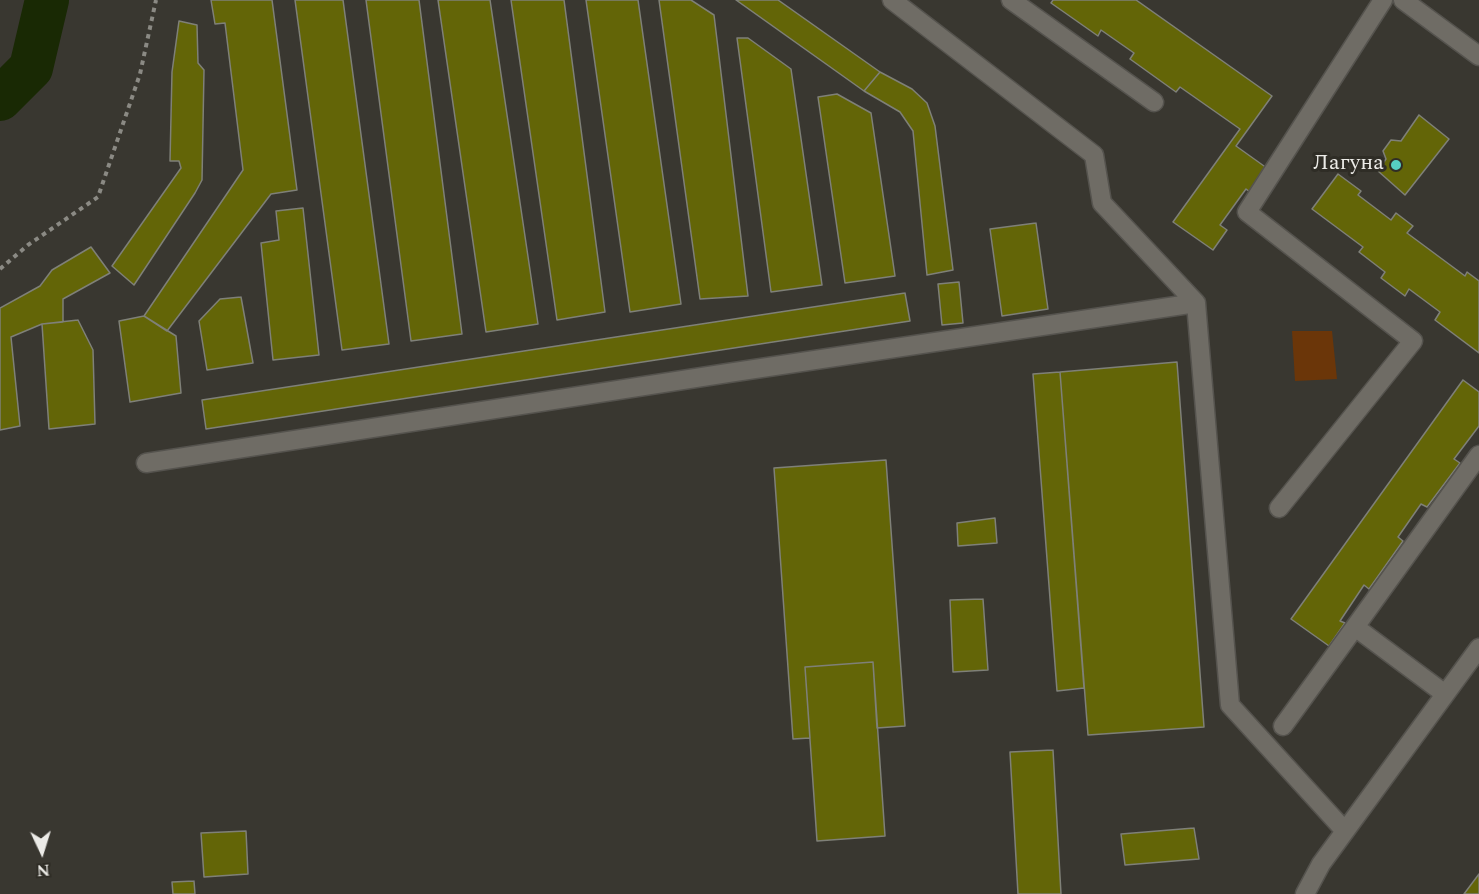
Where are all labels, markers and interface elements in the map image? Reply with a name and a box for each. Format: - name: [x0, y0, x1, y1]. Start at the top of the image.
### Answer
- place label: Лагуна: [1313, 152, 1384, 178]
- marker: Лагуна: [1389, 158, 1403, 172]
- north arrow: [12, 822, 72, 882]
- text: N: [36, 858, 51, 882]

